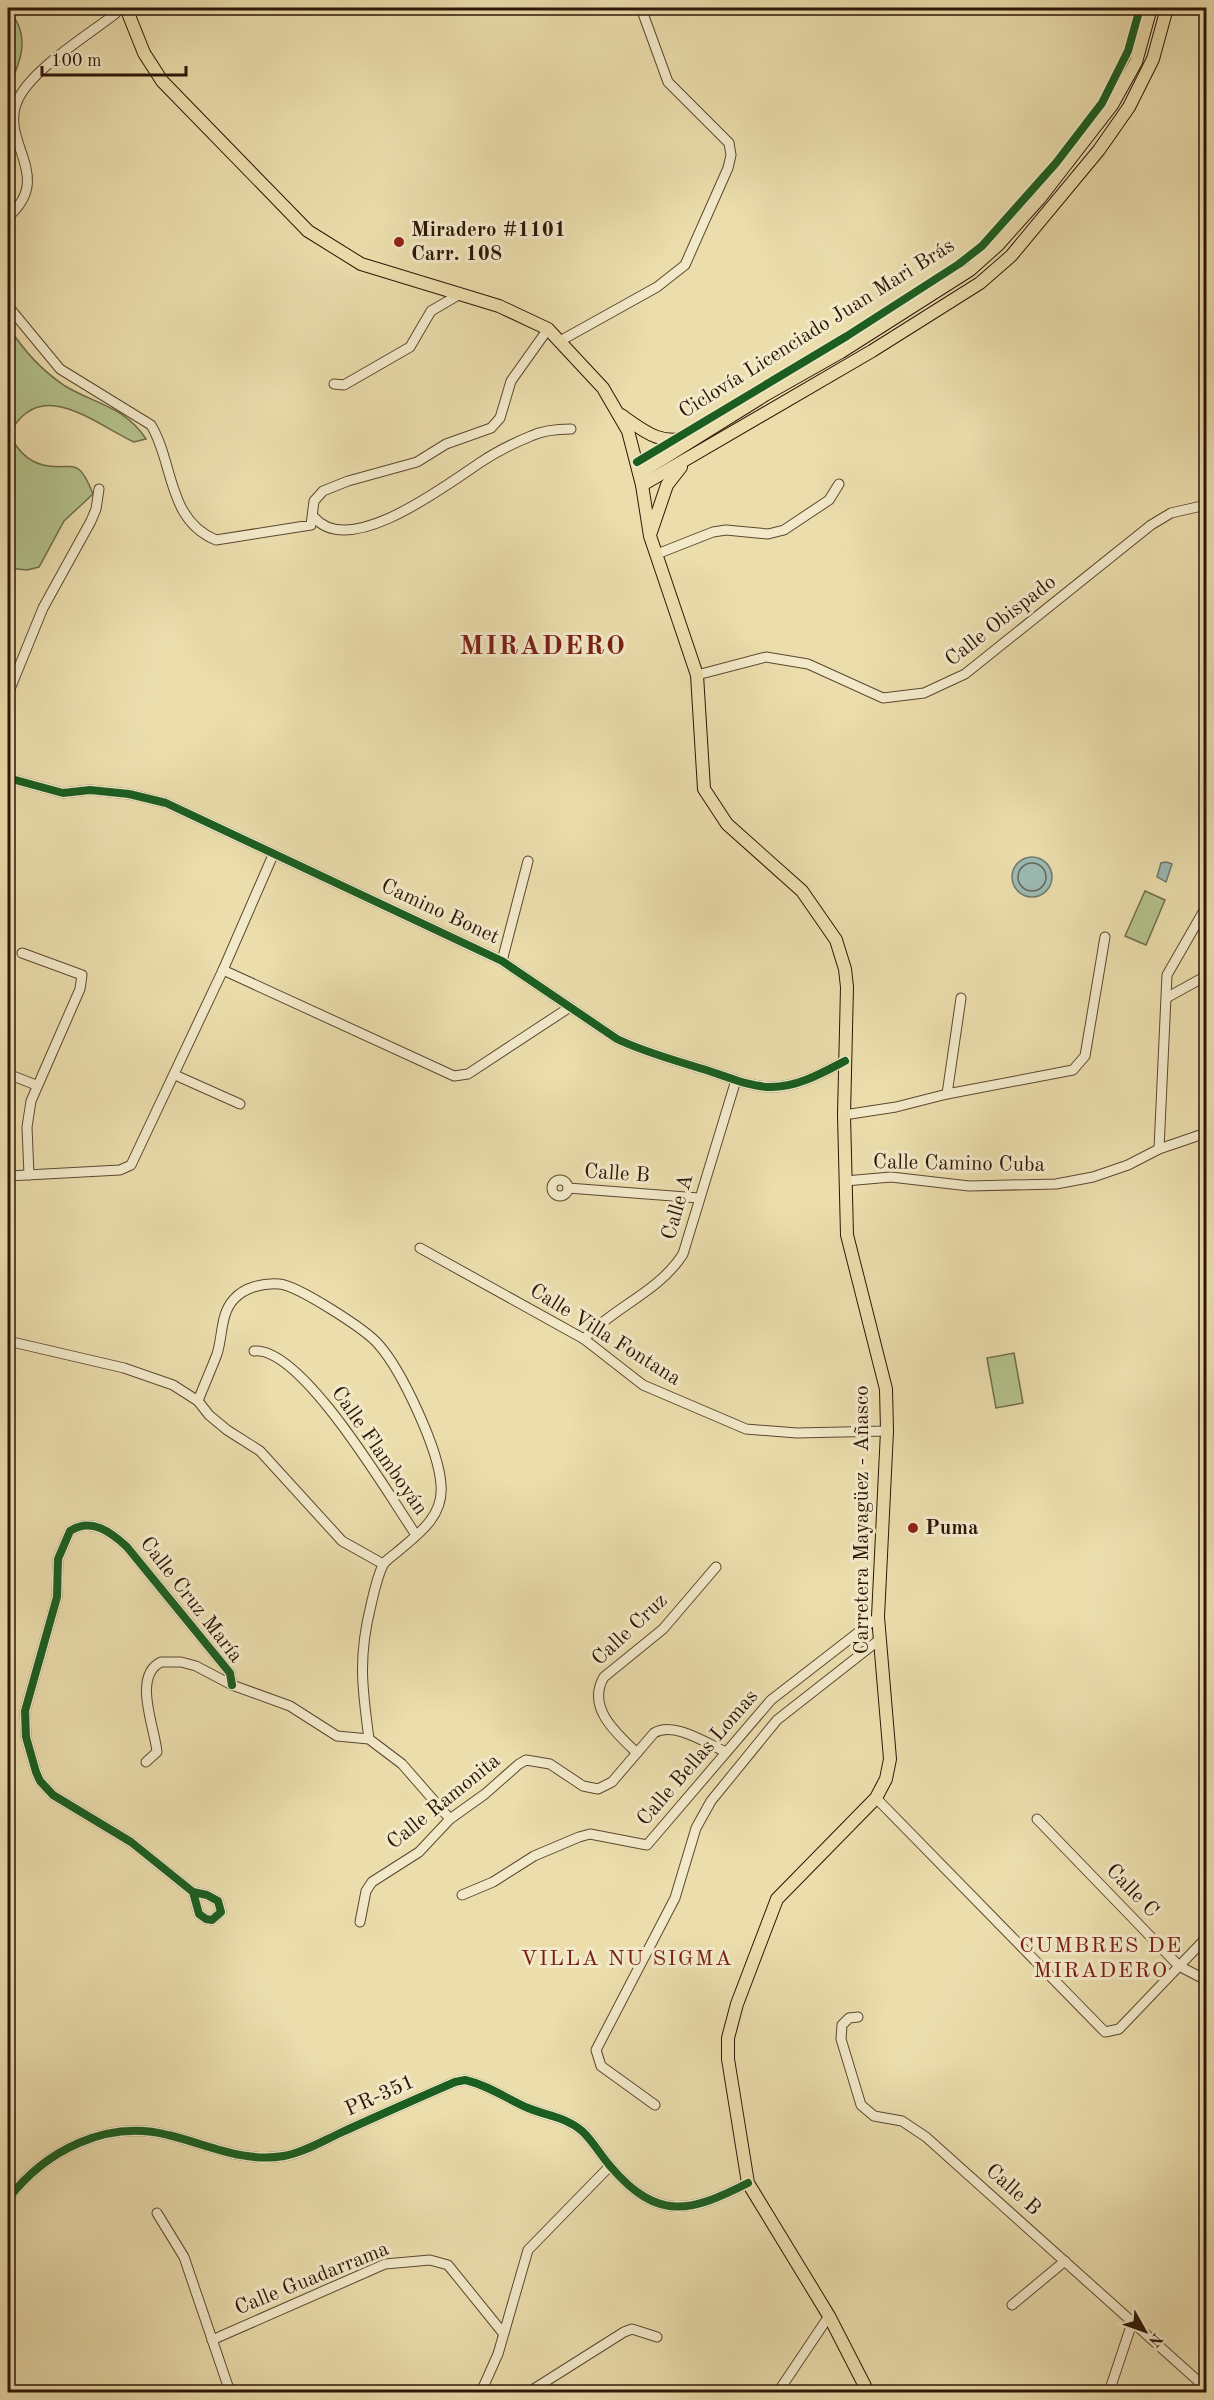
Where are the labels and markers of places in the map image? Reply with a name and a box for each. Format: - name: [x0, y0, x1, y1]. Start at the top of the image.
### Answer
- place label: Miradero #1101 Carr. 108: [411, 220, 566, 265]
- marker: Miradero #1101 Carr. 108: [392, 235, 406, 249]
- place label: Puma: [925, 1518, 979, 1539]
- marker: Puma: [906, 1521, 920, 1535]

